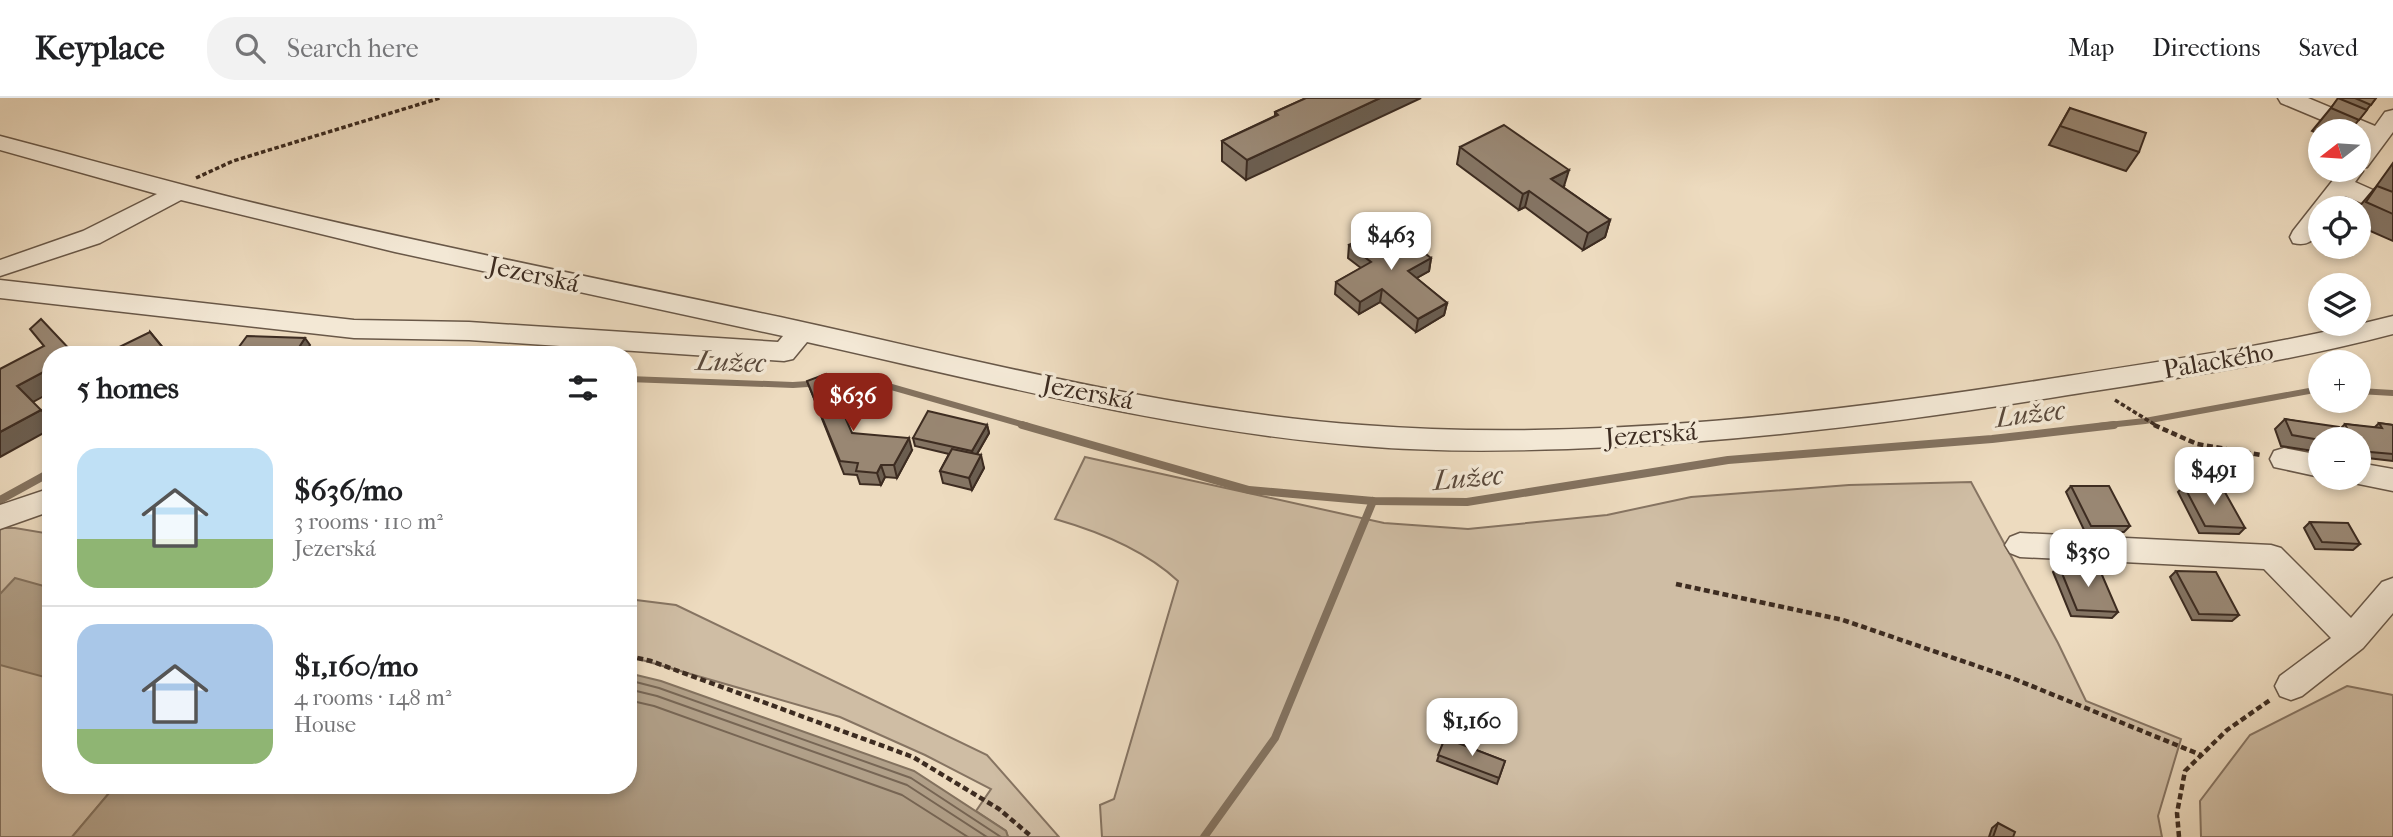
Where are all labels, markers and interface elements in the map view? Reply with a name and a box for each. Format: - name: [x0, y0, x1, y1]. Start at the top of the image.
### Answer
- search box: [207, 17, 697, 80]
- text: Keyplace: [35, 29, 165, 68]
- icon: search: [231, 29, 269, 67]
- text: Search here: [287, 33, 419, 64]
- text: Map: [2068, 34, 2114, 62]
- text: Directions: [2152, 34, 2260, 62]
- text: Saved: [2298, 34, 2358, 62]
- north arrow: [2308, 119, 2371, 182]
- map controls: [2308, 119, 2371, 490]
- button: locate: [2308, 196, 2371, 259]
- pin: $463: [1350, 212, 1432, 272]
- text: $463: [1367, 221, 1415, 248]
- street label: Jezerská: [484, 249, 583, 299]
- button: layers: [2308, 273, 2371, 336]
- street label: Palackého: [2160, 336, 2276, 385]
- water label: Lužec: [693, 344, 767, 379]
- button: +: [2308, 350, 2371, 413]
- street label: Jezerská: [1038, 368, 1137, 417]
- icon: filters: [564, 369, 602, 407]
- text: 5 homes: [77, 371, 179, 406]
- pin: $636: [812, 374, 894, 433]
- text: $636: [830, 382, 877, 409]
- water label: Lužec: [1991, 393, 2067, 434]
- street label: Jezerská: [1602, 416, 1699, 453]
- button: −: [2308, 427, 2371, 490]
- pin: $491: [2173, 448, 2255, 507]
- text: $491: [2191, 456, 2237, 483]
- water label: Lužec: [1430, 458, 1505, 497]
- text: $636/mo: [294, 473, 403, 508]
- icon: home: [133, 476, 217, 560]
- text: 3 rooms · 110 m²: [294, 508, 443, 535]
- pin: $350: [2047, 530, 2129, 589]
- text: Jezerská: [294, 535, 376, 562]
- text: $350: [2066, 538, 2110, 565]
- text: $1,160/mo: [294, 649, 418, 684]
- icon: home: [133, 652, 217, 736]
- text: 4 rooms · 148 m²: [294, 684, 451, 711]
- pin: $1,160: [1415, 698, 1529, 758]
- text: $1,160: [1443, 707, 1501, 734]
- text: House: [294, 711, 356, 738]

